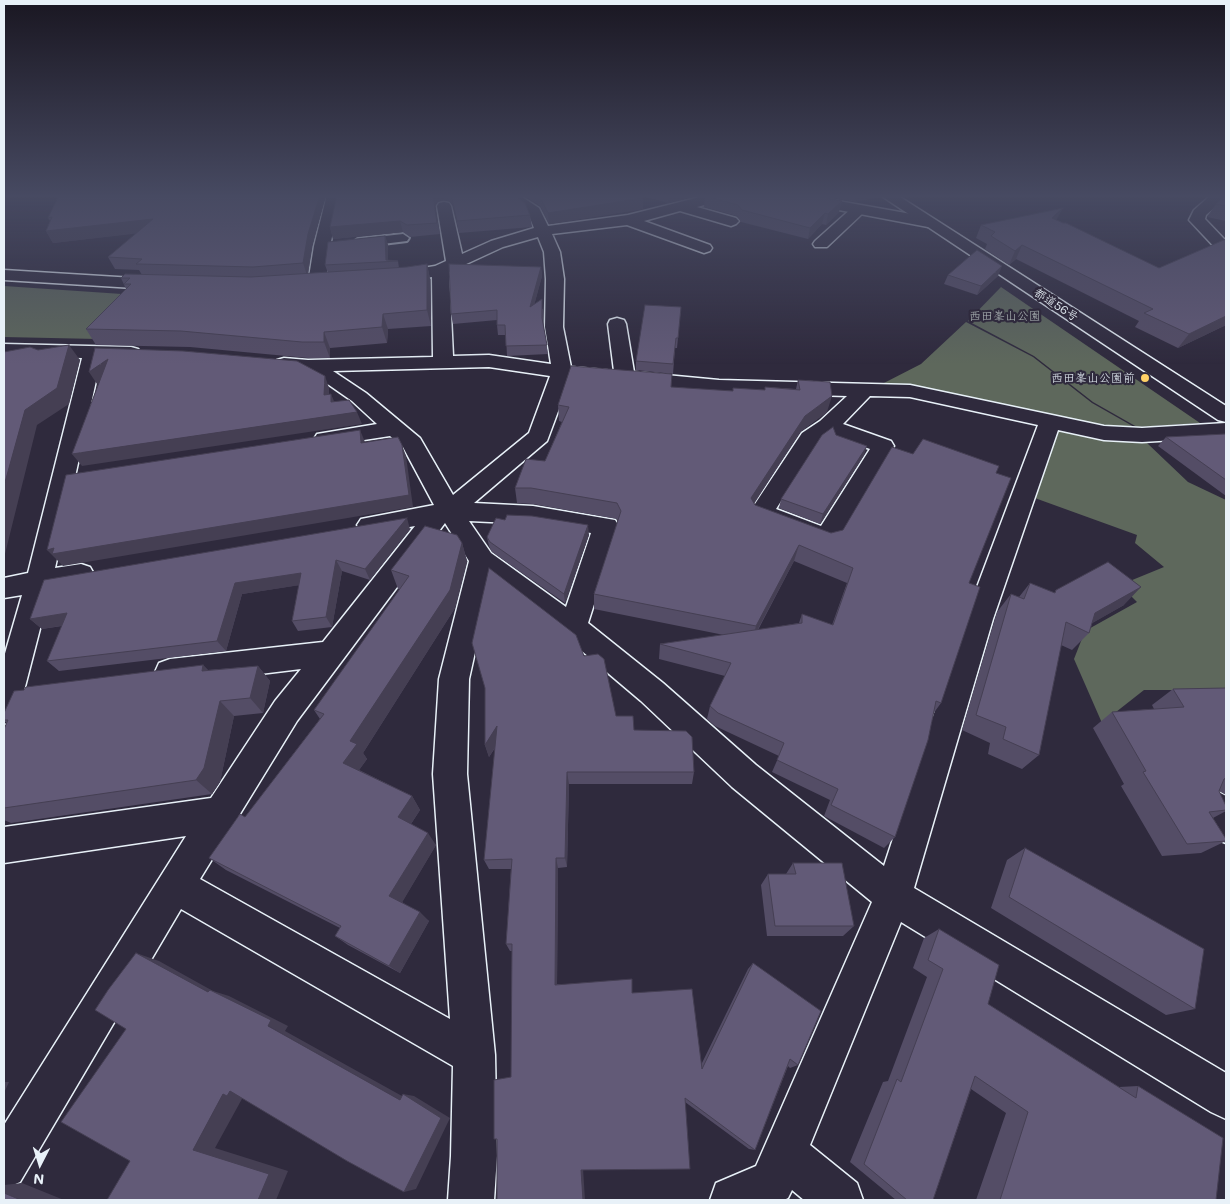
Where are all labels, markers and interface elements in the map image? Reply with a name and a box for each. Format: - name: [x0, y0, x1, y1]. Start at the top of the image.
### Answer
- street label: 都道56号: [1031, 285, 1081, 325]
- park label: 西田峯山公園: [969, 309, 1041, 323]
- place label: 西田峯山公園前: [1051, 371, 1135, 385]
- marker: 西田峯山公園前: [1139, 372, 1151, 384]
- north arrow: [15, 1139, 65, 1189]
- text: N: [33, 1170, 45, 1189]

